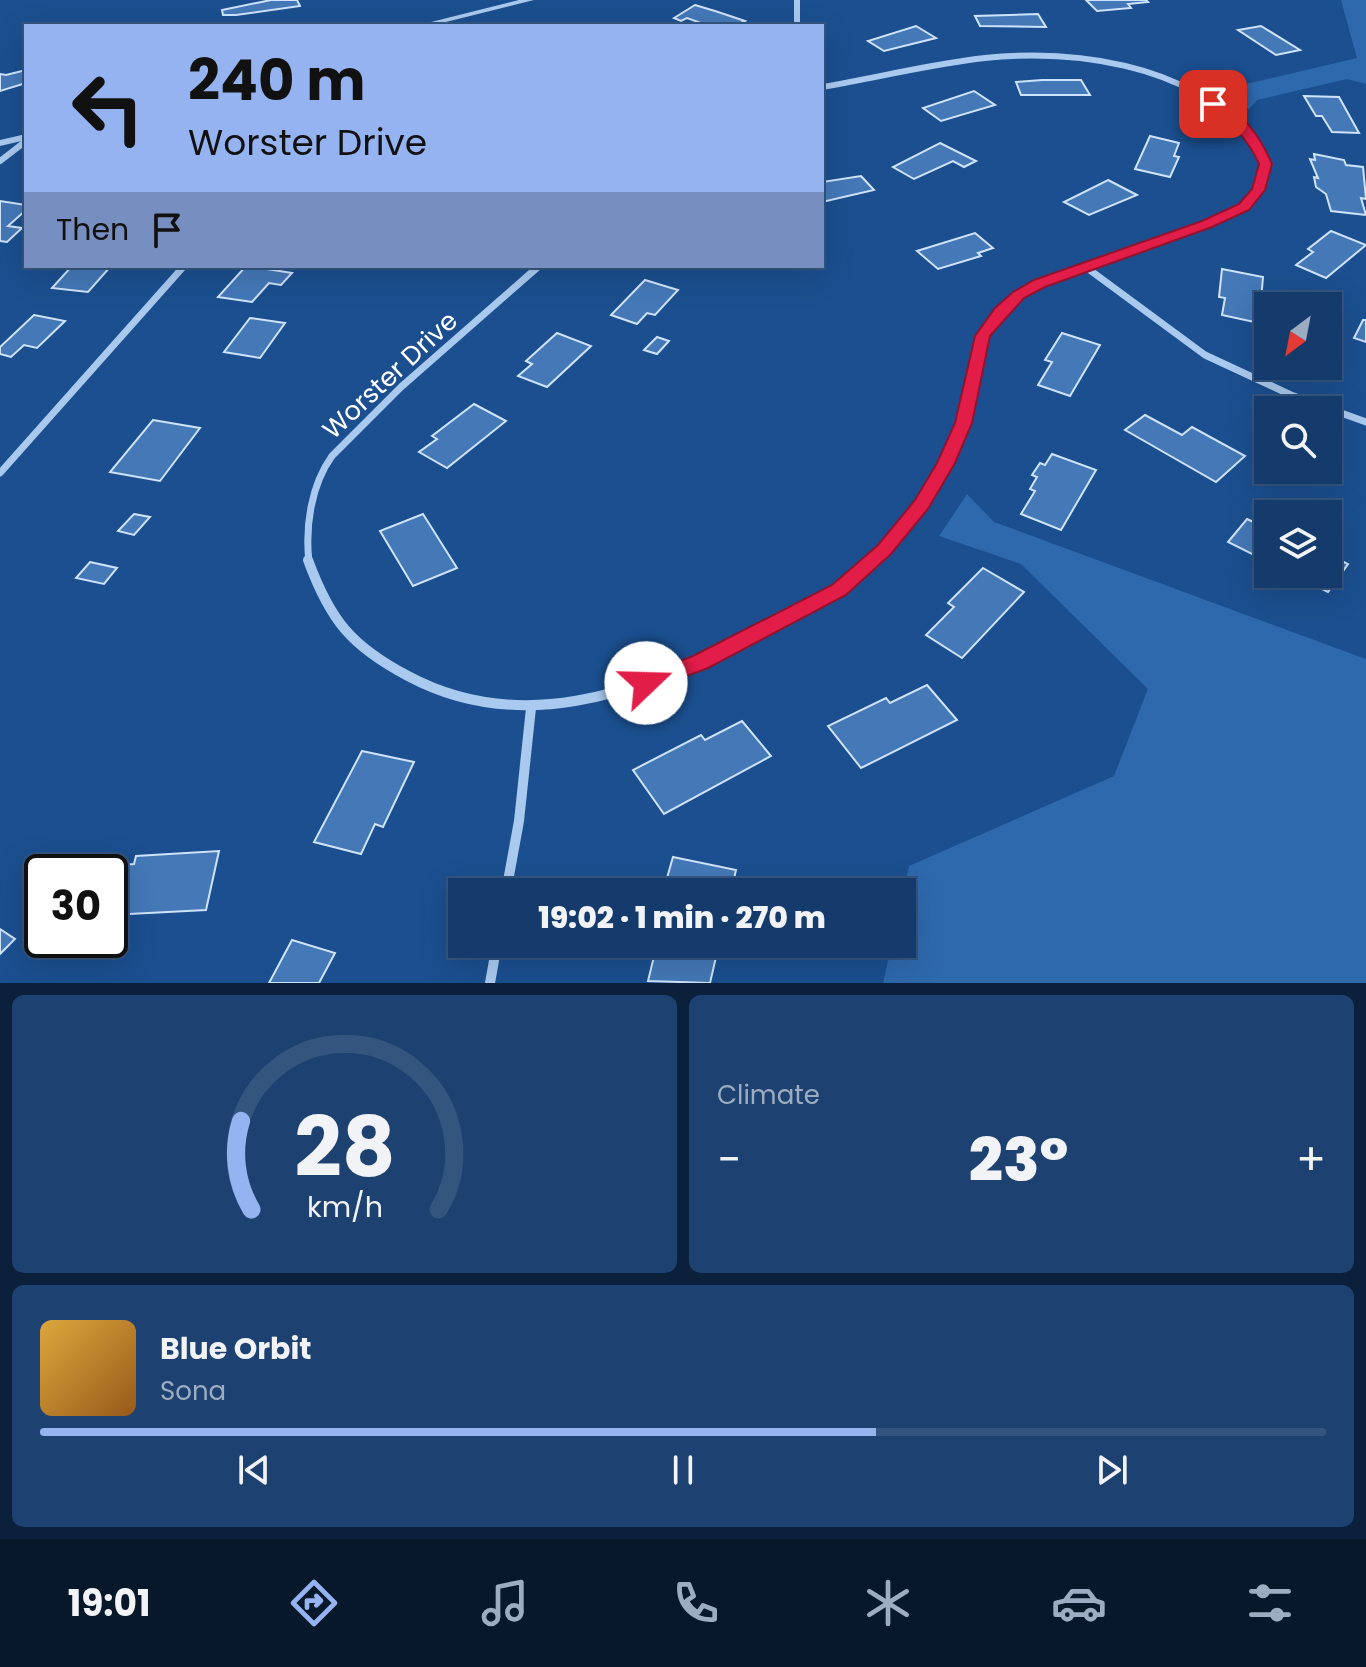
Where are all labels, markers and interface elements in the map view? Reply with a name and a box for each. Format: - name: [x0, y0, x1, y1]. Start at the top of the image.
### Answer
- text: 240 m: [188, 41, 366, 120]
- icon: left: [56, 56, 160, 160]
- pin: [1179, 70, 1247, 138]
- icon: arrive: [1191, 82, 1235, 126]
- text: Worster Drive: [188, 117, 427, 168]
- text: Then: [56, 208, 129, 251]
- icon: arrive: [145, 208, 189, 252]
- north arrow: [1254, 292, 1342, 380]
- map controls: [1254, 292, 1342, 588]
- street label: Worster Drive: [315, 303, 465, 447]
- button: search: [1254, 396, 1342, 484]
- button: layers: [1254, 500, 1342, 588]
- position arrow: [604, 641, 688, 725]
- speed limit sign: 30: [24, 854, 128, 958]
- text: 19:02 · 1 min · 270 m: [538, 896, 826, 939]
- text: Climate: [717, 1077, 820, 1113]
- text: 28: [294, 1089, 395, 1205]
- text: 23°: [969, 1118, 1068, 1202]
- text: −: [717, 1129, 741, 1190]
- text: +: [1296, 1129, 1326, 1190]
- text: km/h: [306, 1187, 383, 1227]
- text: Blue Orbit: [160, 1327, 312, 1370]
- text: Sona: [160, 1373, 226, 1409]
- icon: previous: [232, 1448, 276, 1492]
- icon: pause: [661, 1448, 705, 1492]
- icon: next: [1090, 1448, 1134, 1492]
- icon: directions: [286, 1575, 342, 1631]
- icon: music: [477, 1575, 533, 1631]
- icon: phone: [668, 1575, 724, 1631]
- icon: climate: [860, 1575, 916, 1631]
- icon: car: [1051, 1575, 1107, 1631]
- icon: filters: [1242, 1575, 1298, 1631]
- text: 19:01: [68, 1578, 151, 1629]

